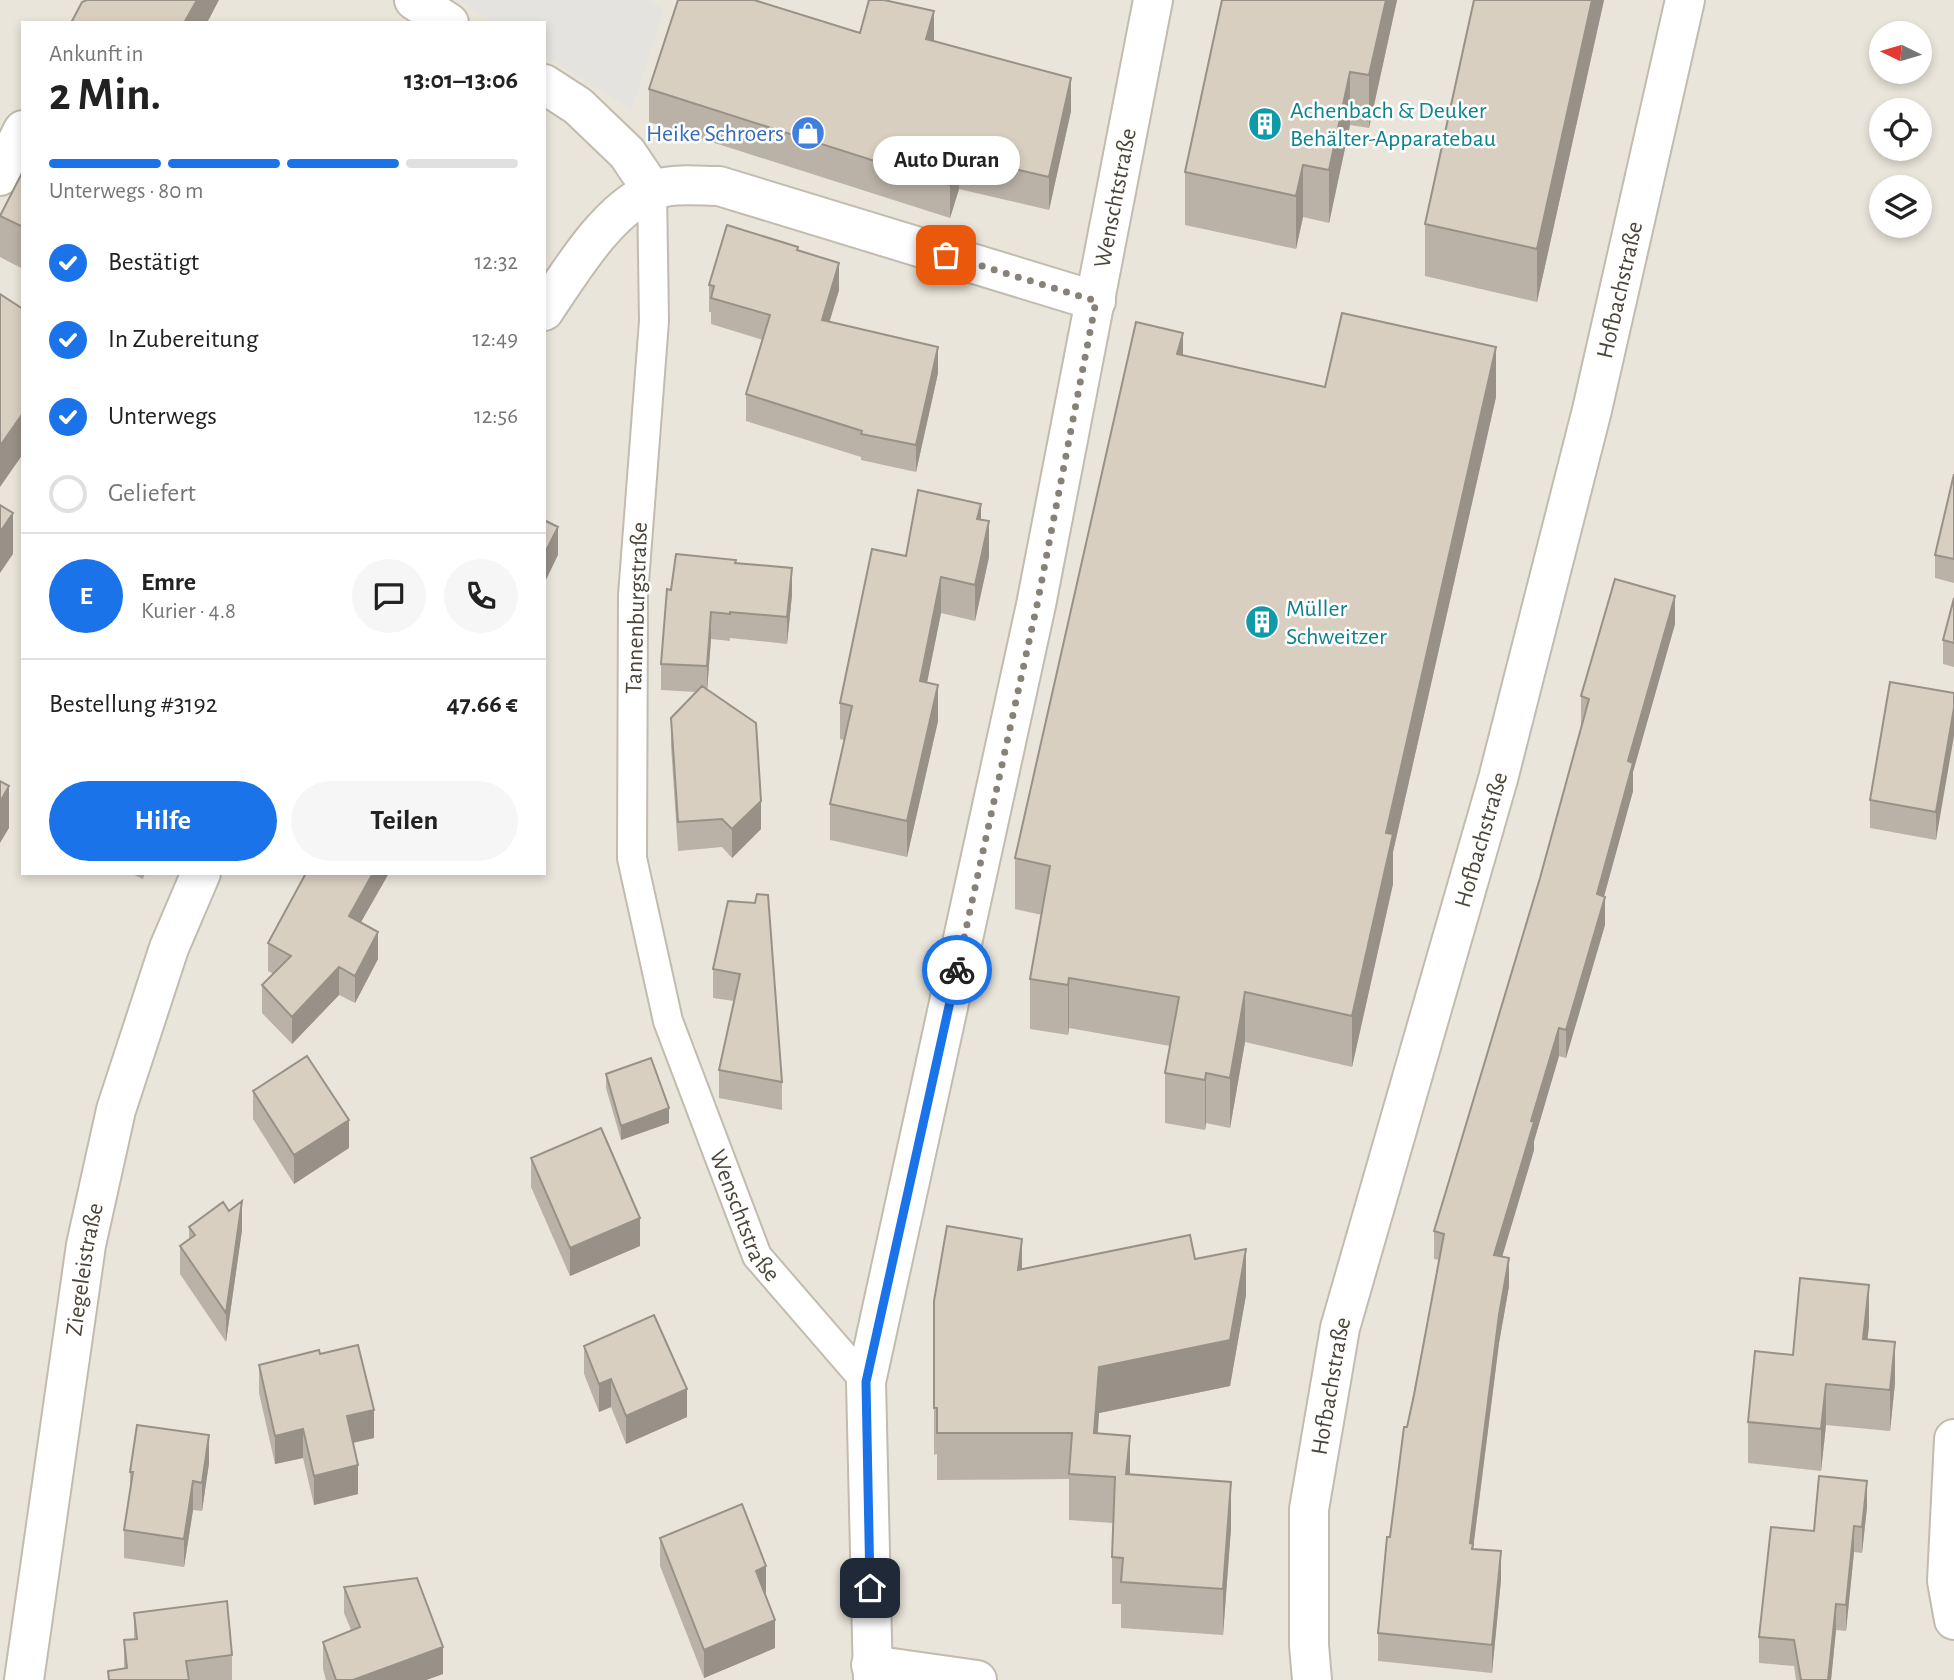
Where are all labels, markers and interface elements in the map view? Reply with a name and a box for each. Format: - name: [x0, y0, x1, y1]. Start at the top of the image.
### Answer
- north arrow: [1869, 21, 1932, 84]
- map controls: [1869, 21, 1932, 238]
- text: Ankunft in: [49, 43, 143, 66]
- text: 13:01–13:06: [404, 67, 518, 93]
- text: 2 Min.: [49, 72, 161, 118]
- button: locate: [1869, 98, 1932, 161]
- place label: Achenbach & Deuker Behälter-Apparatebau: [1290, 99, 1496, 151]
- building icon: Achenbach & Deuker Behälter-Apparatebau: [1246, 105, 1284, 143]
- shop icon: Heike Schroers: [789, 114, 827, 152]
- place label: Heike Schroers: [646, 122, 784, 146]
- street label: Wenschtstraße: [1090, 126, 1141, 270]
- callout: Auto Duran: [872, 136, 1020, 185]
- text: Auto Duran: [894, 149, 999, 172]
- button: layers: [1869, 175, 1932, 238]
- text: Unterwegs · 80 m: [49, 180, 204, 203]
- street label: Hofbachstraße: [1593, 219, 1647, 361]
- pin: [916, 225, 976, 285]
- icon: bag: [927, 236, 965, 274]
- icon: check: [49, 244, 87, 282]
- text: Bestätigt: [108, 249, 199, 275]
- text: 12:32: [474, 251, 518, 274]
- icon: check: [49, 321, 87, 359]
- text: In Zubereitung: [108, 326, 258, 352]
- text: 12:49: [472, 328, 518, 351]
- icon: check: [49, 398, 87, 436]
- text: Unterwegs: [108, 403, 217, 429]
- text: 12:56: [474, 405, 518, 428]
- text: Geliefert: [108, 480, 196, 506]
- street label: Tannenburgstraße: [622, 522, 652, 695]
- button: chat: [352, 559, 426, 633]
- button: phone: [444, 559, 518, 633]
- text: Emre: [141, 569, 196, 595]
- text: E: [79, 583, 93, 609]
- place label: Müller Schweitzer: [1286, 597, 1387, 649]
- text: Kurier · 4.8: [141, 600, 236, 623]
- building icon: Müller Schweitzer: [1243, 603, 1281, 641]
- text: Bestellung #3192: [49, 691, 218, 717]
- text: 47.66 €: [447, 691, 518, 717]
- street label: Hofbachstraße: [1451, 770, 1512, 910]
- button: Hilfe: [49, 781, 277, 861]
- button: Teilen: [291, 781, 518, 861]
- courier: [922, 935, 992, 1005]
- icon: bike: [938, 951, 976, 989]
- street label: Wenschtstraße: [705, 1147, 784, 1286]
- street label: Ziegeleistraße: [62, 1201, 108, 1338]
- street label: Hofbachstraße: [1307, 1314, 1356, 1457]
- pin: [840, 1558, 900, 1618]
- icon: home: [851, 1569, 889, 1607]

